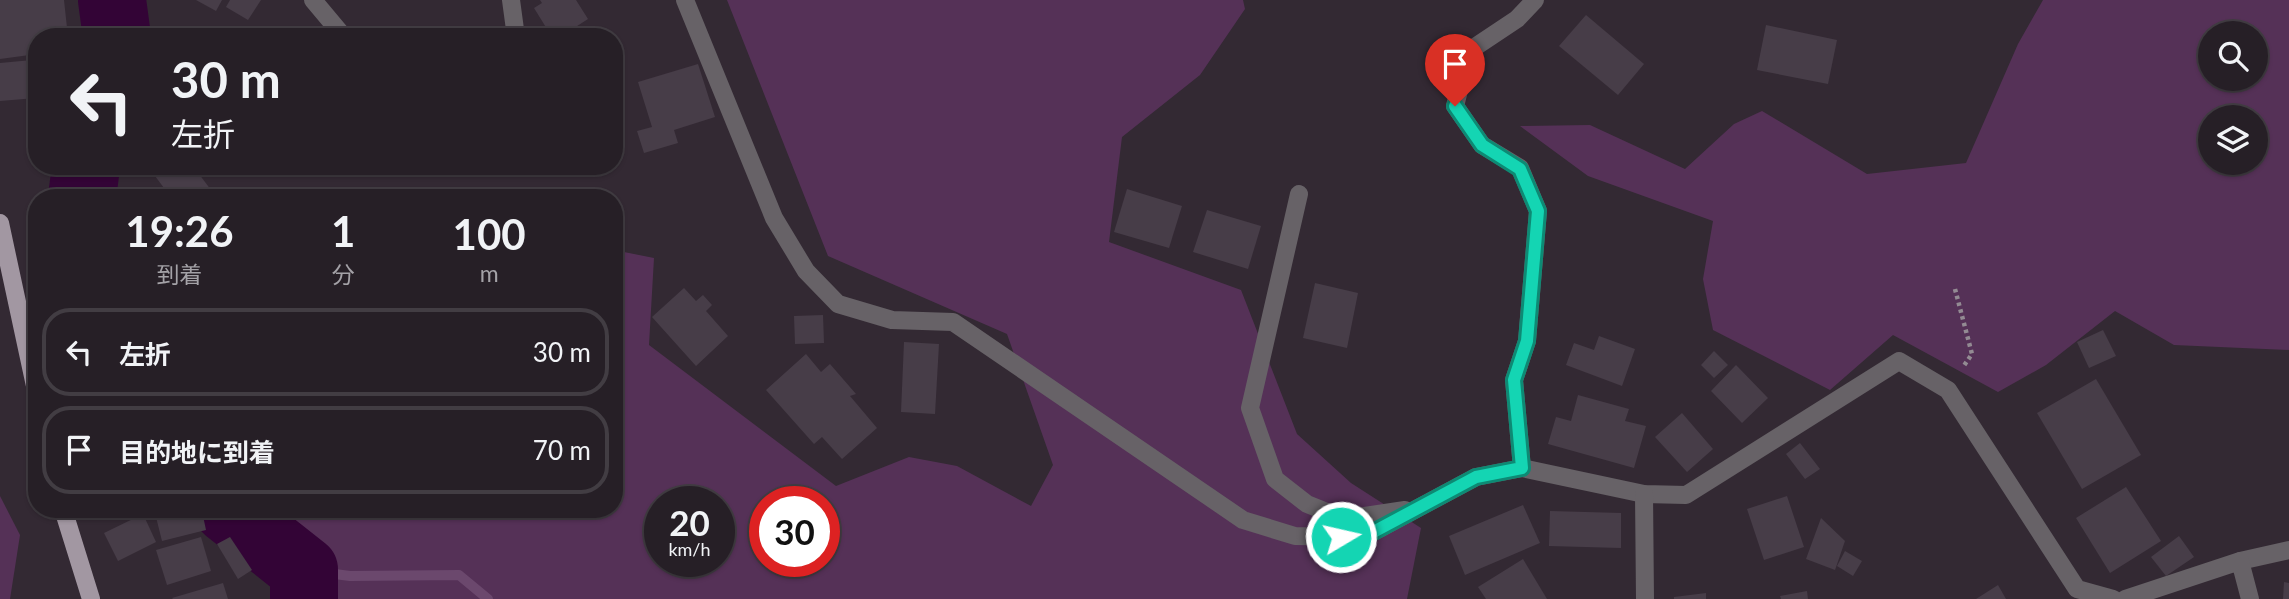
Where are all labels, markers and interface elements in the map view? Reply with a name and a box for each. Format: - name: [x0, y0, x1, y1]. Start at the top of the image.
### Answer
- map controls: [2198, 21, 2268, 175]
- button: search: [2198, 21, 2268, 91]
- pin: [1425, 34, 1485, 106]
- icon: arrive: [1436, 45, 1474, 83]
- text: 30 m: [171, 50, 281, 108]
- icon: left: [56, 56, 147, 147]
- button: layers: [2198, 105, 2268, 175]
- text: 左折: [171, 114, 235, 153]
- text: 19:26: [125, 206, 234, 256]
- text: 1: [331, 206, 355, 256]
- text: 100: [453, 209, 526, 259]
- text: m: [480, 259, 499, 287]
- text: 到着: [156, 260, 202, 288]
- text: 分: [332, 260, 355, 288]
- icon: left: [60, 333, 98, 371]
- text: 30 m: [533, 336, 591, 368]
- text: 左折: [119, 338, 171, 370]
- icon: arrive: [60, 431, 98, 469]
- text: 70 m: [533, 434, 591, 466]
- text: 目的地に到着: [119, 436, 275, 468]
- speed limit sign: 30: [749, 486, 840, 577]
- position arrow: [1304, 500, 1378, 574]
- text: 20: [669, 501, 710, 543]
- text: km/h: [668, 538, 711, 560]

